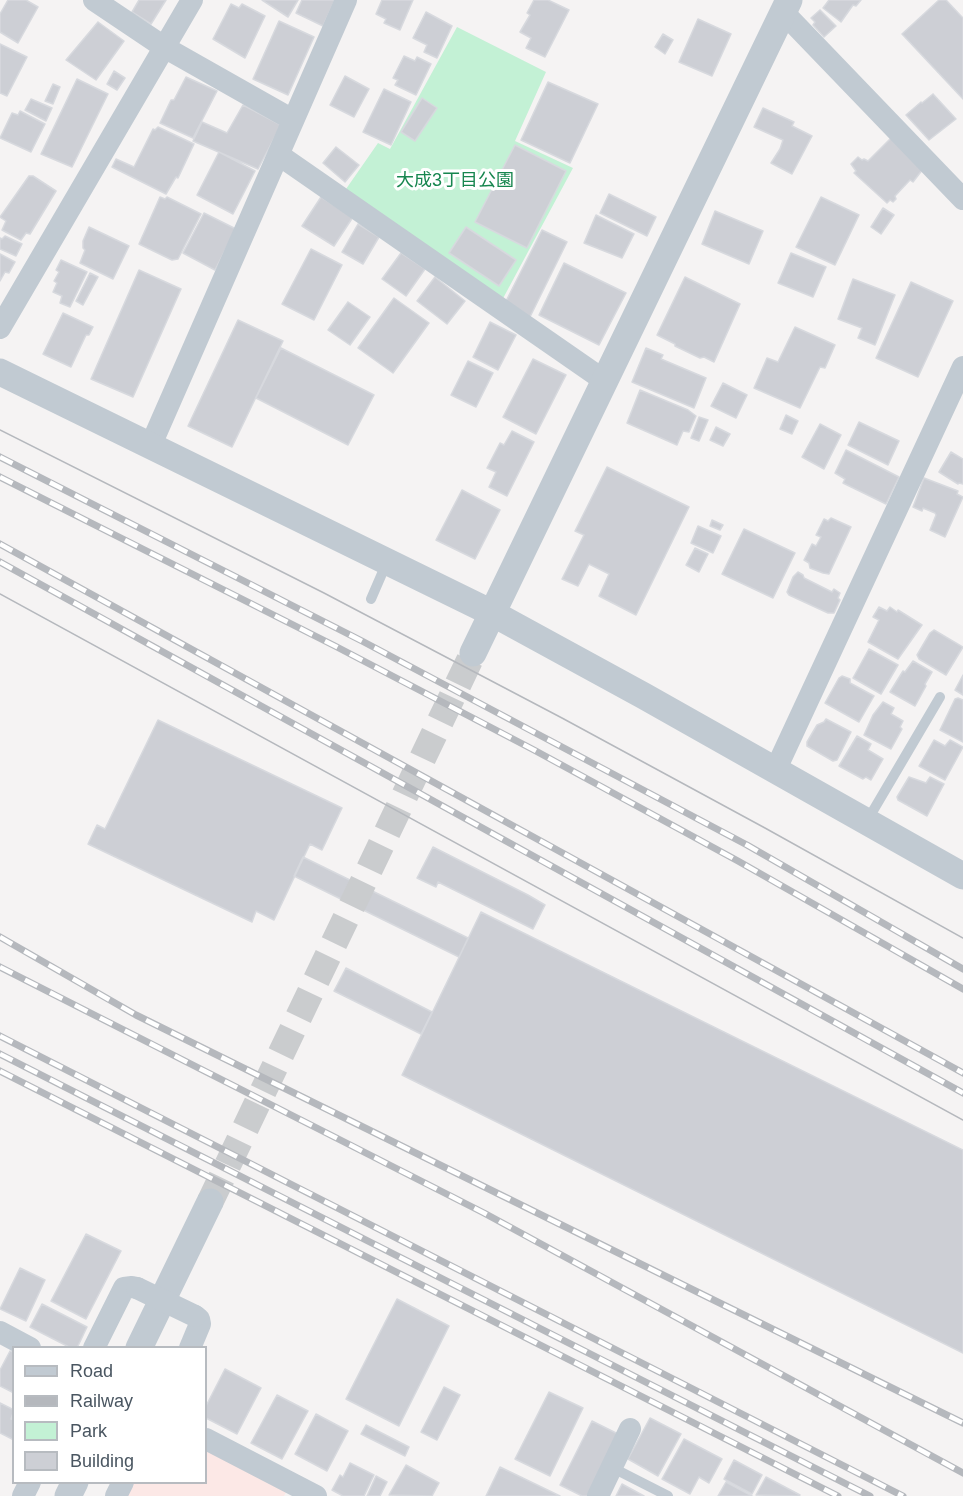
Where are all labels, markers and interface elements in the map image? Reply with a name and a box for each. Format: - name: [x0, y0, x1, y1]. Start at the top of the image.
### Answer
- park label: 大成3丁目公園: [396, 170, 514, 192]
- legend: [12, 1346, 207, 1484]
- text: Road: [70, 1361, 113, 1381]
- text: Railway: [70, 1391, 133, 1411]
- text: Park: [70, 1421, 107, 1441]
- text: Building: [70, 1451, 134, 1471]

